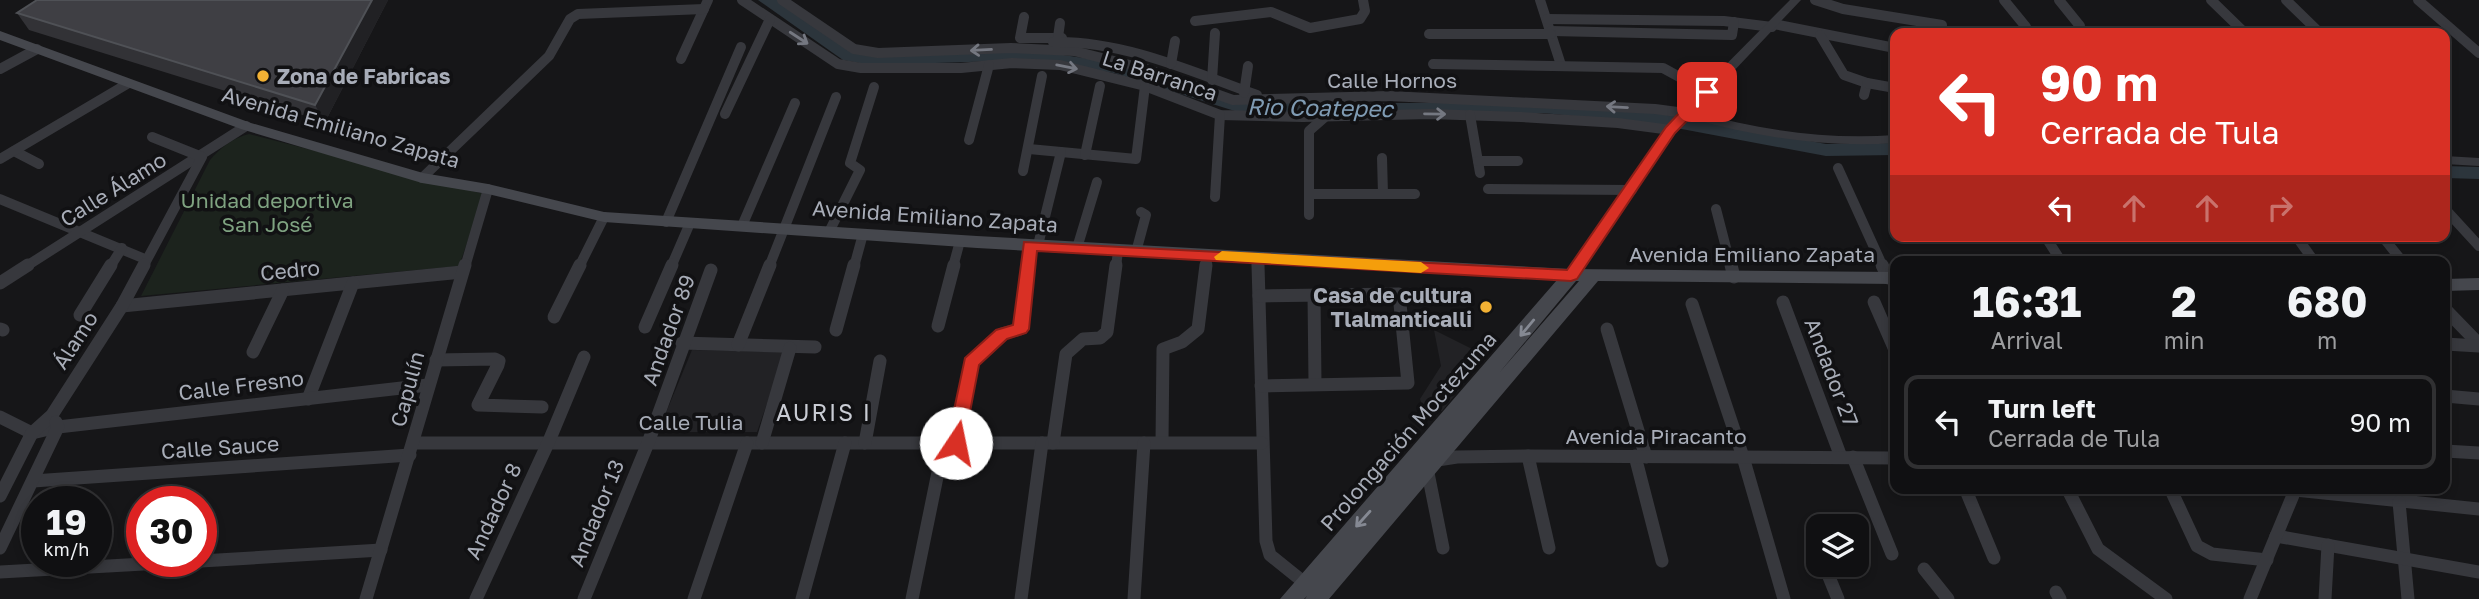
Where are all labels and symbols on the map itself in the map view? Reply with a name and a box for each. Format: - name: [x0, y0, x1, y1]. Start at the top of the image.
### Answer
- one-way arrow: [788, 32, 808, 46]
- one-way arrow: [970, 43, 993, 56]
- street label: La Barranca: [1099, 44, 1221, 106]
- one-way arrow: [1055, 60, 1078, 74]
- pin: [1677, 62, 1737, 122]
- place label: Zona de Fabricas: [277, 63, 451, 89]
- street label: Calle Hornos: [1327, 67, 1457, 93]
- marker: Zona de Fabricas: [255, 68, 271, 84]
- street label: Avenida Emiliano Zapata: [219, 81, 463, 173]
- water label: Rio Coatepec: [1247, 92, 1395, 122]
- one-way arrow: [1606, 101, 1629, 114]
- one-way arrow: [1424, 108, 1447, 121]
- street label: Calle Álamo: [55, 146, 171, 232]
- park label: Unidad deportiva San José: [180, 187, 354, 237]
- street label: Avenida Emiliano Zapata: [811, 194, 1059, 238]
- street label: Avenida Emiliano Zapata: [1629, 241, 1875, 267]
- street label: Cedro: [259, 254, 321, 286]
- street label: Andador 89: [636, 271, 700, 389]
- place label: Casa de cultura Tlalmanticalli: [1313, 282, 1472, 332]
- marker: Casa de cultura Tlalmanticalli: [1478, 299, 1494, 315]
- street label: Álamo: [47, 306, 103, 374]
- street label: Andador 27: [1799, 314, 1865, 430]
- one-way arrow: [1519, 318, 1535, 336]
- street label: Prolongación Moctezuma: [1314, 326, 1502, 536]
- street label: Capulín: [384, 348, 430, 430]
- street label: Calle Fresno: [177, 364, 305, 406]
- district label: AURIS I: [776, 398, 872, 426]
- position arrow: [919, 406, 993, 480]
- street label: Calle Tulia: [639, 409, 743, 435]
- street label: Avenida Piracanto: [1565, 423, 1747, 449]
- street label: Calle Sauce: [160, 430, 280, 464]
- street label: Andador 13: [563, 456, 629, 570]
- street label: Andador 8: [459, 459, 527, 563]
- speed limit sign: 30: [126, 486, 217, 577]
- one-way arrow: [1354, 510, 1371, 527]

